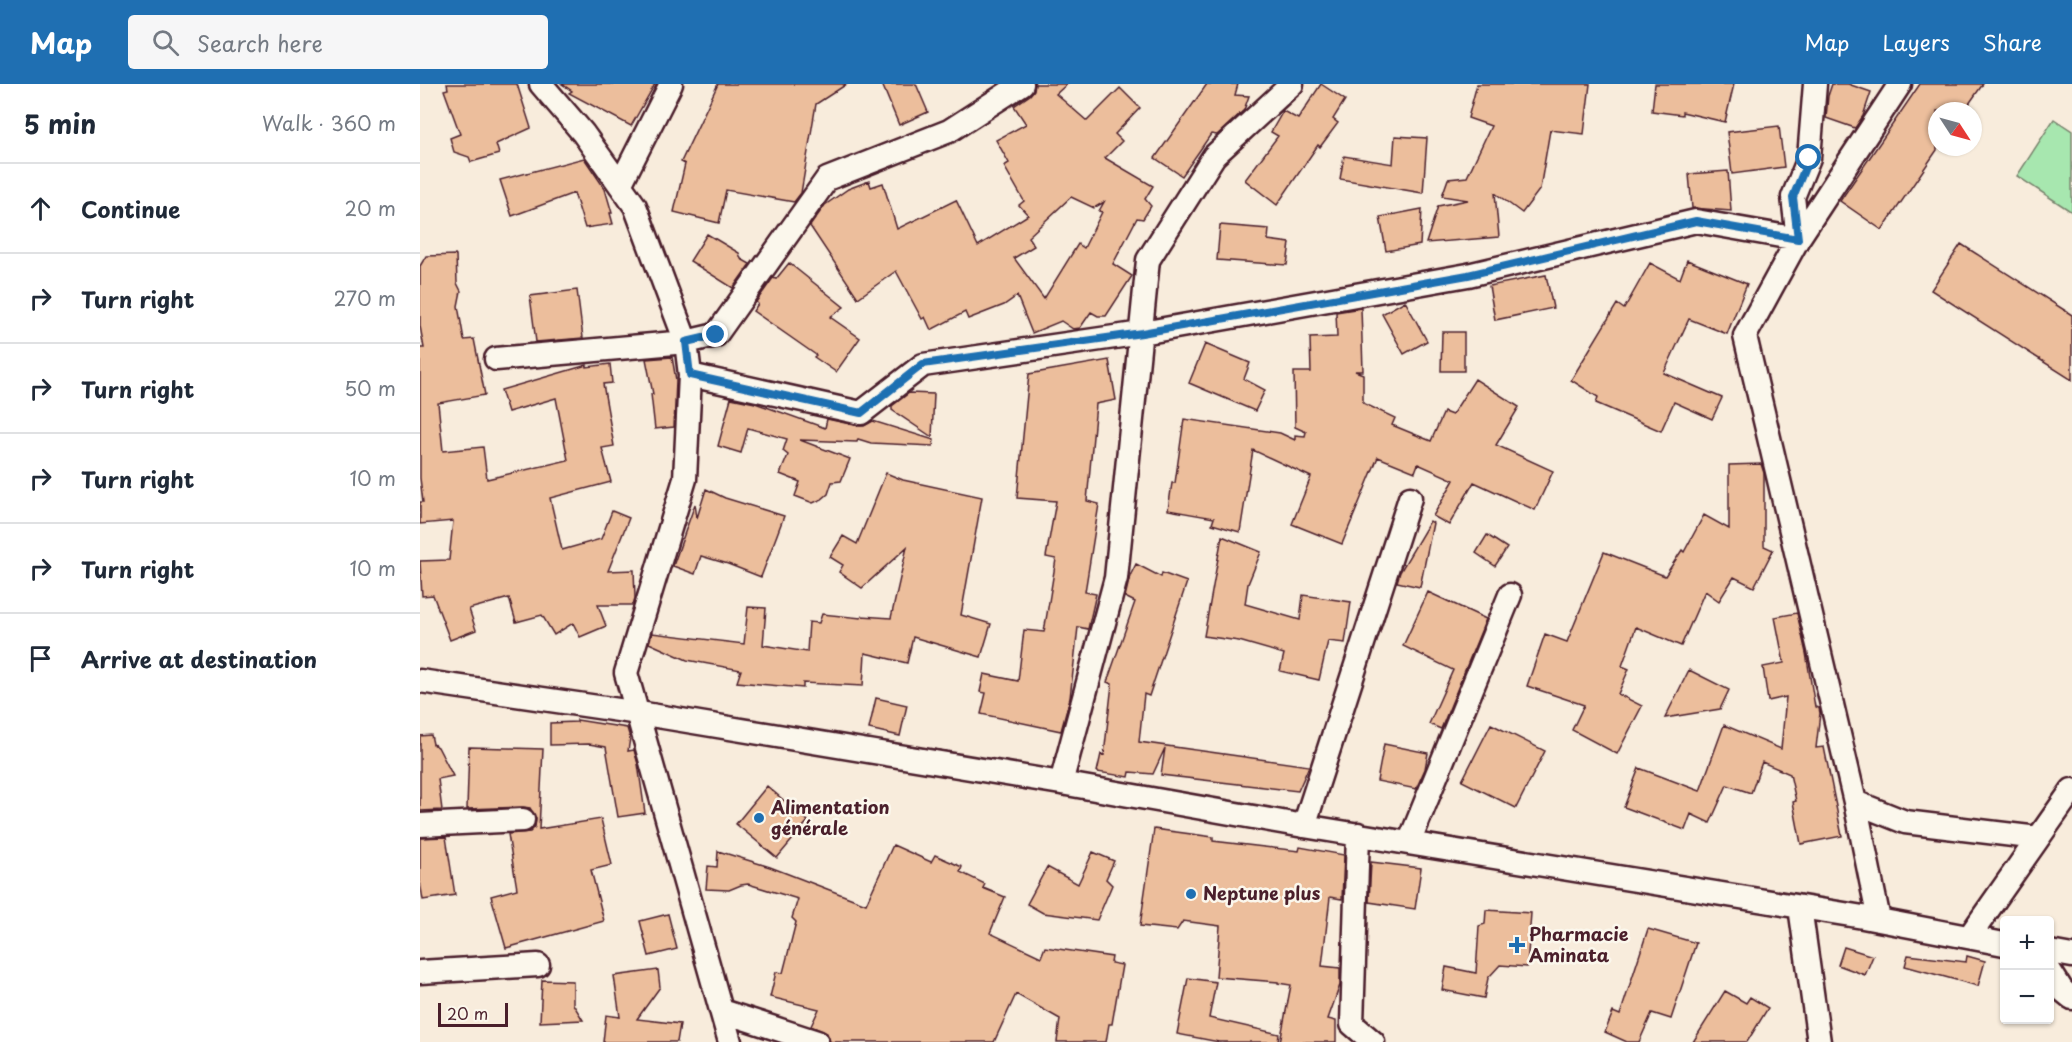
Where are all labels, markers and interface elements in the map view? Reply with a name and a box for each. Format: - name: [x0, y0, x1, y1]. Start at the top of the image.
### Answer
- search box: [128, 15, 548, 69]
- text: Map: [30, 21, 92, 64]
- icon: search: [149, 26, 182, 59]
- text: Search here: [197, 26, 323, 59]
- text: Map: [1805, 26, 1849, 58]
- text: Layers: [1882, 26, 1950, 58]
- text: Share: [1983, 26, 2042, 58]
- north arrow: [1928, 102, 1982, 156]
- text: 5 min: [24, 104, 96, 143]
- text: Walk · 360 m: [262, 108, 396, 138]
- route start: [1795, 144, 1821, 170]
- icon: ahead: [24, 192, 57, 225]
- text: Continue: [81, 192, 180, 225]
- text: 20 m: [344, 193, 396, 223]
- icon: right: [24, 282, 57, 315]
- text: Turn right: [81, 282, 194, 315]
- text: 270 m: [333, 283, 396, 313]
- route end: [702, 321, 728, 347]
- icon: right: [24, 372, 57, 405]
- text: Turn right: [81, 372, 194, 405]
- text: 50 m: [344, 373, 396, 403]
- icon: right: [24, 462, 57, 495]
- text: Turn right: [81, 462, 194, 495]
- text: 10 m: [349, 463, 396, 493]
- icon: right: [24, 552, 57, 585]
- text: Turn right: [81, 552, 194, 585]
- text: 10 m: [349, 553, 396, 583]
- icon: arrive: [24, 642, 57, 675]
- text: Arrive at destination: [81, 642, 317, 675]
- place label: Alimentation générale: [770, 793, 890, 841]
- marker: Alimentation générale: [752, 811, 766, 825]
- place label: Neptune plus: [1203, 879, 1321, 906]
- marker: Neptune plus: [1184, 887, 1198, 901]
- map controls: [2000, 916, 2054, 1024]
- button: +: [2000, 916, 2054, 970]
- place label: Pharmacie Aminata: [1529, 920, 1629, 968]
- marker: Pharmacie Aminata: [1510, 938, 1524, 952]
- button: −: [2000, 970, 2054, 1024]
- scale bar: [438, 1000, 508, 1028]
- text: 20 m: [447, 1001, 488, 1025]

